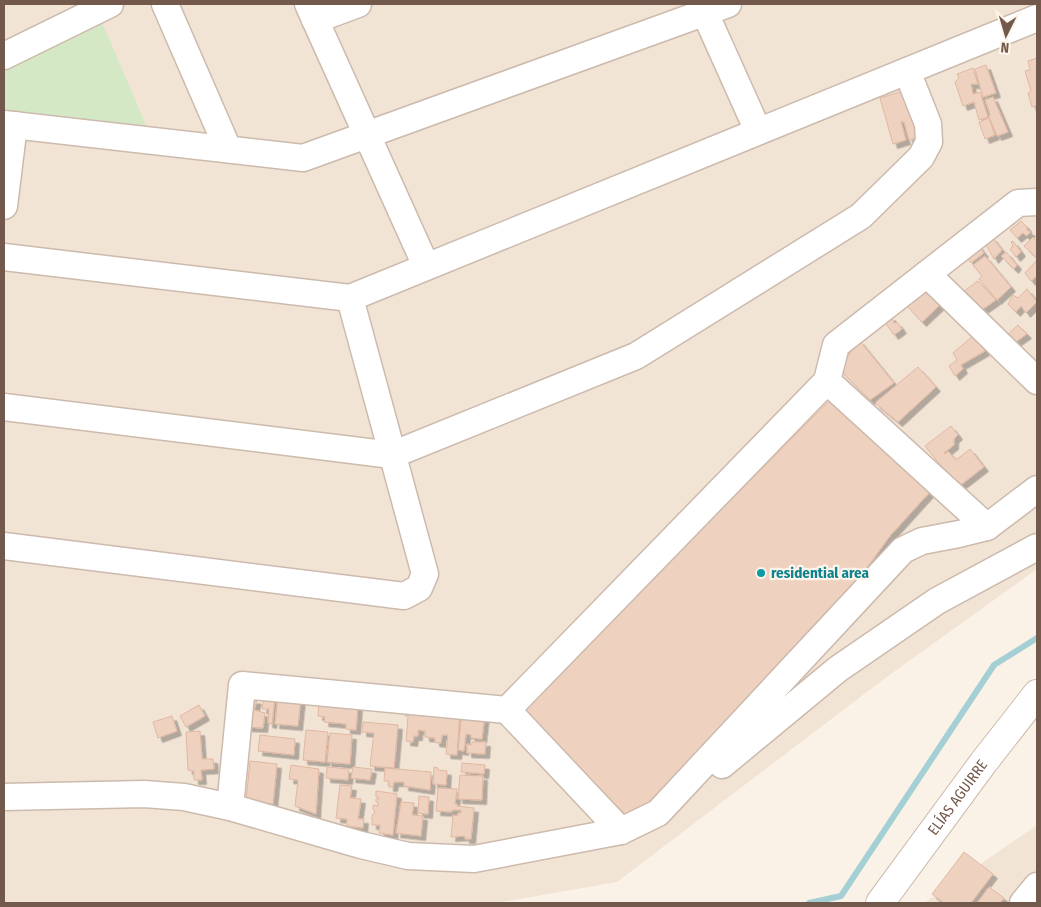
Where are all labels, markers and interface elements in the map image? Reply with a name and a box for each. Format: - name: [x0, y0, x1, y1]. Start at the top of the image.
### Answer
- north arrow: [981, 10, 1031, 60]
- text: N: [1000, 39, 1010, 56]
- place label: residential area: [771, 564, 869, 582]
- marker: residential area: [755, 567, 767, 579]
- street label: ELÍAS AGUIRRE: [924, 756, 991, 839]

